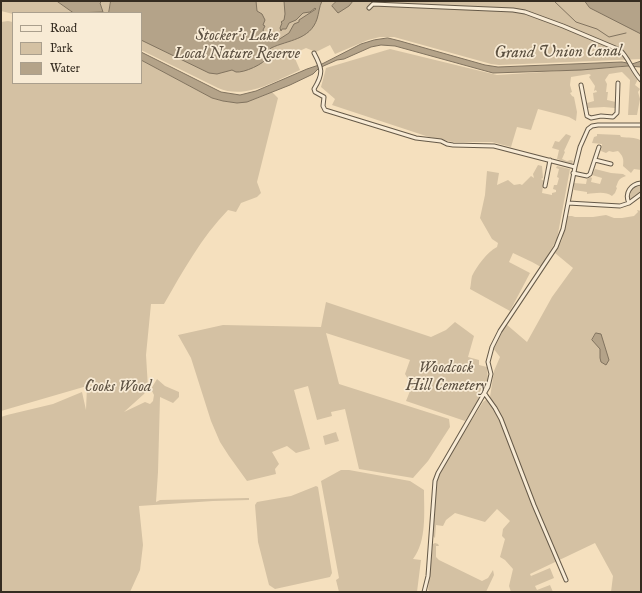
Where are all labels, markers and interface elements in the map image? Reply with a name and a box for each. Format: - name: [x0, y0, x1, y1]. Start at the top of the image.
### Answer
- legend: [12, 12, 142, 84]
- text: Road: [50, 21, 77, 36]
- park label: Stocker's Lake Local Nature Reserve: [174, 27, 300, 65]
- text: Park: [50, 41, 73, 56]
- water label: Grand Union Canal: [494, 42, 622, 64]
- text: Water: [50, 61, 80, 76]
- park label: Woodcock Hill Cemetery: [406, 359, 486, 397]
- park label: Cooks Wood: [85, 378, 151, 398]

